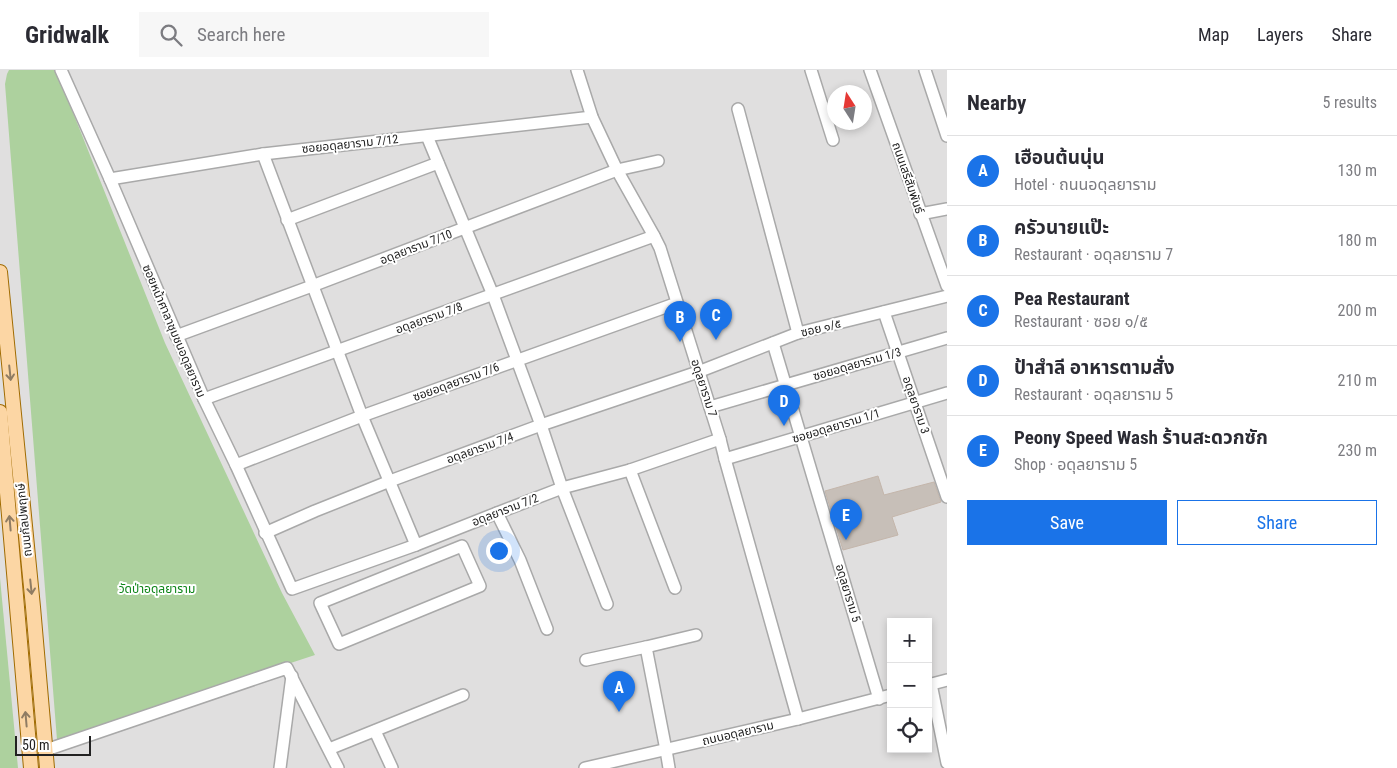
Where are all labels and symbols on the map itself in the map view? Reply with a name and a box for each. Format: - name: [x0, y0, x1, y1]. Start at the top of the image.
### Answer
- north arrow: [827, 85, 872, 130]
- street label: ซอยอดุลยาราม 7/12: [301, 132, 399, 156]
- street label: ถนนเสรีสัมพันธ์: [889, 140, 927, 216]
- street label: อดุลยาราม 7/10: [378, 227, 454, 267]
- street label: ซอยหน้าศาลาชุมชนอดุลยาราม: [140, 262, 208, 400]
- street label: อดุลยาราม 7/8: [394, 299, 464, 337]
- pin: C: [700, 299, 732, 340]
- pin: B: [664, 301, 696, 342]
- street label: ซอย ๑/๕: [799, 316, 843, 340]
- street label: ซอยอดุลยาราม 1/3: [811, 345, 903, 383]
- street label: อดุลยาราม 7: [688, 357, 720, 419]
- street label: ซอยอดุลยาราม 7/6: [411, 360, 501, 404]
- one-way arrow: [5, 365, 15, 381]
- street label: อดุลยาราม 3: [900, 374, 932, 436]
- pin: D: [768, 385, 800, 426]
- street label: ซอยอดุลยาราม 1/1: [790, 406, 882, 446]
- street label: อดุลยาราม 7/4: [445, 429, 515, 467]
- street label: ถนนกัลปพฤกษ์: [13, 482, 35, 557]
- street label: อดุลยาราม 7/2: [470, 491, 540, 529]
- pin: E: [830, 499, 862, 540]
- one-way arrow: [5, 515, 14, 531]
- your location: [486, 538, 512, 564]
- street label: อดุลยาราม 5: [833, 562, 863, 624]
- one-way arrow: [26, 579, 36, 595]
- park label: วัดป่าอดุลยาราม: [119, 582, 195, 596]
- pin: A: [603, 671, 635, 712]
- one-way arrow: [22, 712, 31, 728]
- street label: ถนนอดุลยาราม: [701, 718, 775, 748]
- scale bar: [15, 733, 91, 756]

